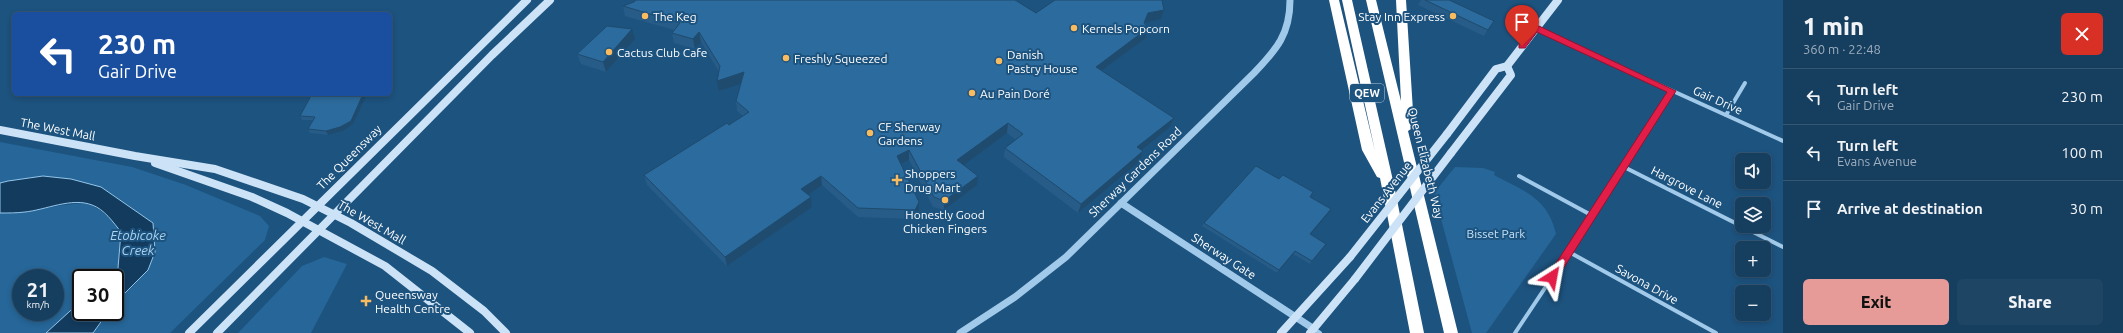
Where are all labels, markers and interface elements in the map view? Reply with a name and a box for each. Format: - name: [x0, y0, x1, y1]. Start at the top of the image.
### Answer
- pin: [1505, 5, 1539, 46]
- place label: The Keg: [653, 10, 697, 23]
- place label: Stay Inn Express: [1358, 10, 1445, 23]
- marker: The Keg: [640, 11, 650, 21]
- marker: Stay Inn Express: [1448, 11, 1458, 21]
- icon: arrive: [1511, 11, 1533, 33]
- text: 1 min: [1803, 13, 1864, 40]
- button: close: [2061, 13, 2103, 55]
- place label: Kernels Popcorn: [1082, 22, 1170, 35]
- marker: Kernels Popcorn: [1069, 23, 1079, 33]
- icon: left: [32, 28, 84, 80]
- text: 230 m: [98, 28, 176, 59]
- text: 360 m · 22:48: [1803, 42, 1881, 56]
- place label: Cactus Club Cafe: [617, 46, 707, 59]
- marker: Cactus Club Cafe: [604, 47, 614, 57]
- place label: Danish Pastry House: [1007, 48, 1078, 75]
- place label: Freshly Squeezed: [794, 52, 887, 65]
- marker: Freshly Squeezed: [781, 53, 791, 63]
- marker: Danish Pastry House: [994, 56, 1004, 66]
- text: Gair Drive: [98, 61, 177, 81]
- text: Turn left: [1837, 81, 1898, 98]
- street label: Gair Drive: [1691, 83, 1745, 117]
- road number: QEW: [1350, 84, 1384, 102]
- icon: left: [1803, 86, 1825, 108]
- place label: Au Pain Doré: [980, 87, 1050, 100]
- marker: Au Pain Doré: [967, 88, 977, 98]
- text: 230 m: [2061, 88, 2103, 105]
- text: Gair Drive: [1837, 98, 1894, 112]
- street label: Queen Elizabeth Way: [1406, 106, 1446, 220]
- street label: The West Mall: [19, 115, 97, 143]
- place label: CF Sherway Gardens: [878, 120, 940, 147]
- street label: The Queensway: [314, 122, 384, 192]
- street label: Sherway Gardens Road: [1086, 124, 1184, 220]
- marker: CF Sherway Gardens: [865, 128, 875, 138]
- text: Turn left: [1837, 137, 1898, 154]
- icon: left: [1803, 142, 1825, 164]
- text: 100 m: [2061, 144, 2103, 161]
- map controls: [1735, 153, 1771, 321]
- button: sound: [1735, 153, 1771, 189]
- text: Evans Avenue: [1837, 154, 1917, 168]
- street label: Evans Avenue: [1358, 159, 1414, 225]
- street label: Hargrove Lane: [1649, 163, 1725, 211]
- place label: Shoppers Drug Mart: [905, 167, 961, 194]
- marker: Shoppers Drug Mart: [892, 175, 902, 185]
- marker: Honestly Good Chicken Fingers: [940, 195, 950, 205]
- street label: The West Mall: [336, 197, 408, 247]
- button: layers: [1735, 197, 1771, 233]
- icon: arrive: [1803, 198, 1825, 220]
- text: Arrive at destination: [1837, 200, 1983, 217]
- text: 30 m: [2070, 200, 2103, 217]
- place label: Honestly Good Chicken Fingers: [903, 208, 987, 235]
- park label: Bisset Park: [1467, 227, 1525, 240]
- water label: Etobicoke Creek: [110, 228, 166, 257]
- street label: Sherway Gate: [1189, 230, 1259, 282]
- button: +: [1735, 241, 1771, 277]
- position arrow: [1531, 256, 1573, 298]
- street label: Savona Drive: [1613, 261, 1681, 307]
- speed limit sign: 30: [72, 269, 124, 321]
- text: 21: [27, 278, 49, 301]
- button: Exit: [1803, 279, 1949, 325]
- button: Share: [1957, 279, 2103, 325]
- button: −: [1735, 285, 1771, 321]
- place label: Queensway Health Centre: [375, 288, 450, 315]
- marker: Queensway Health Centre: [360, 295, 372, 307]
- text: km/h: [26, 299, 50, 310]

